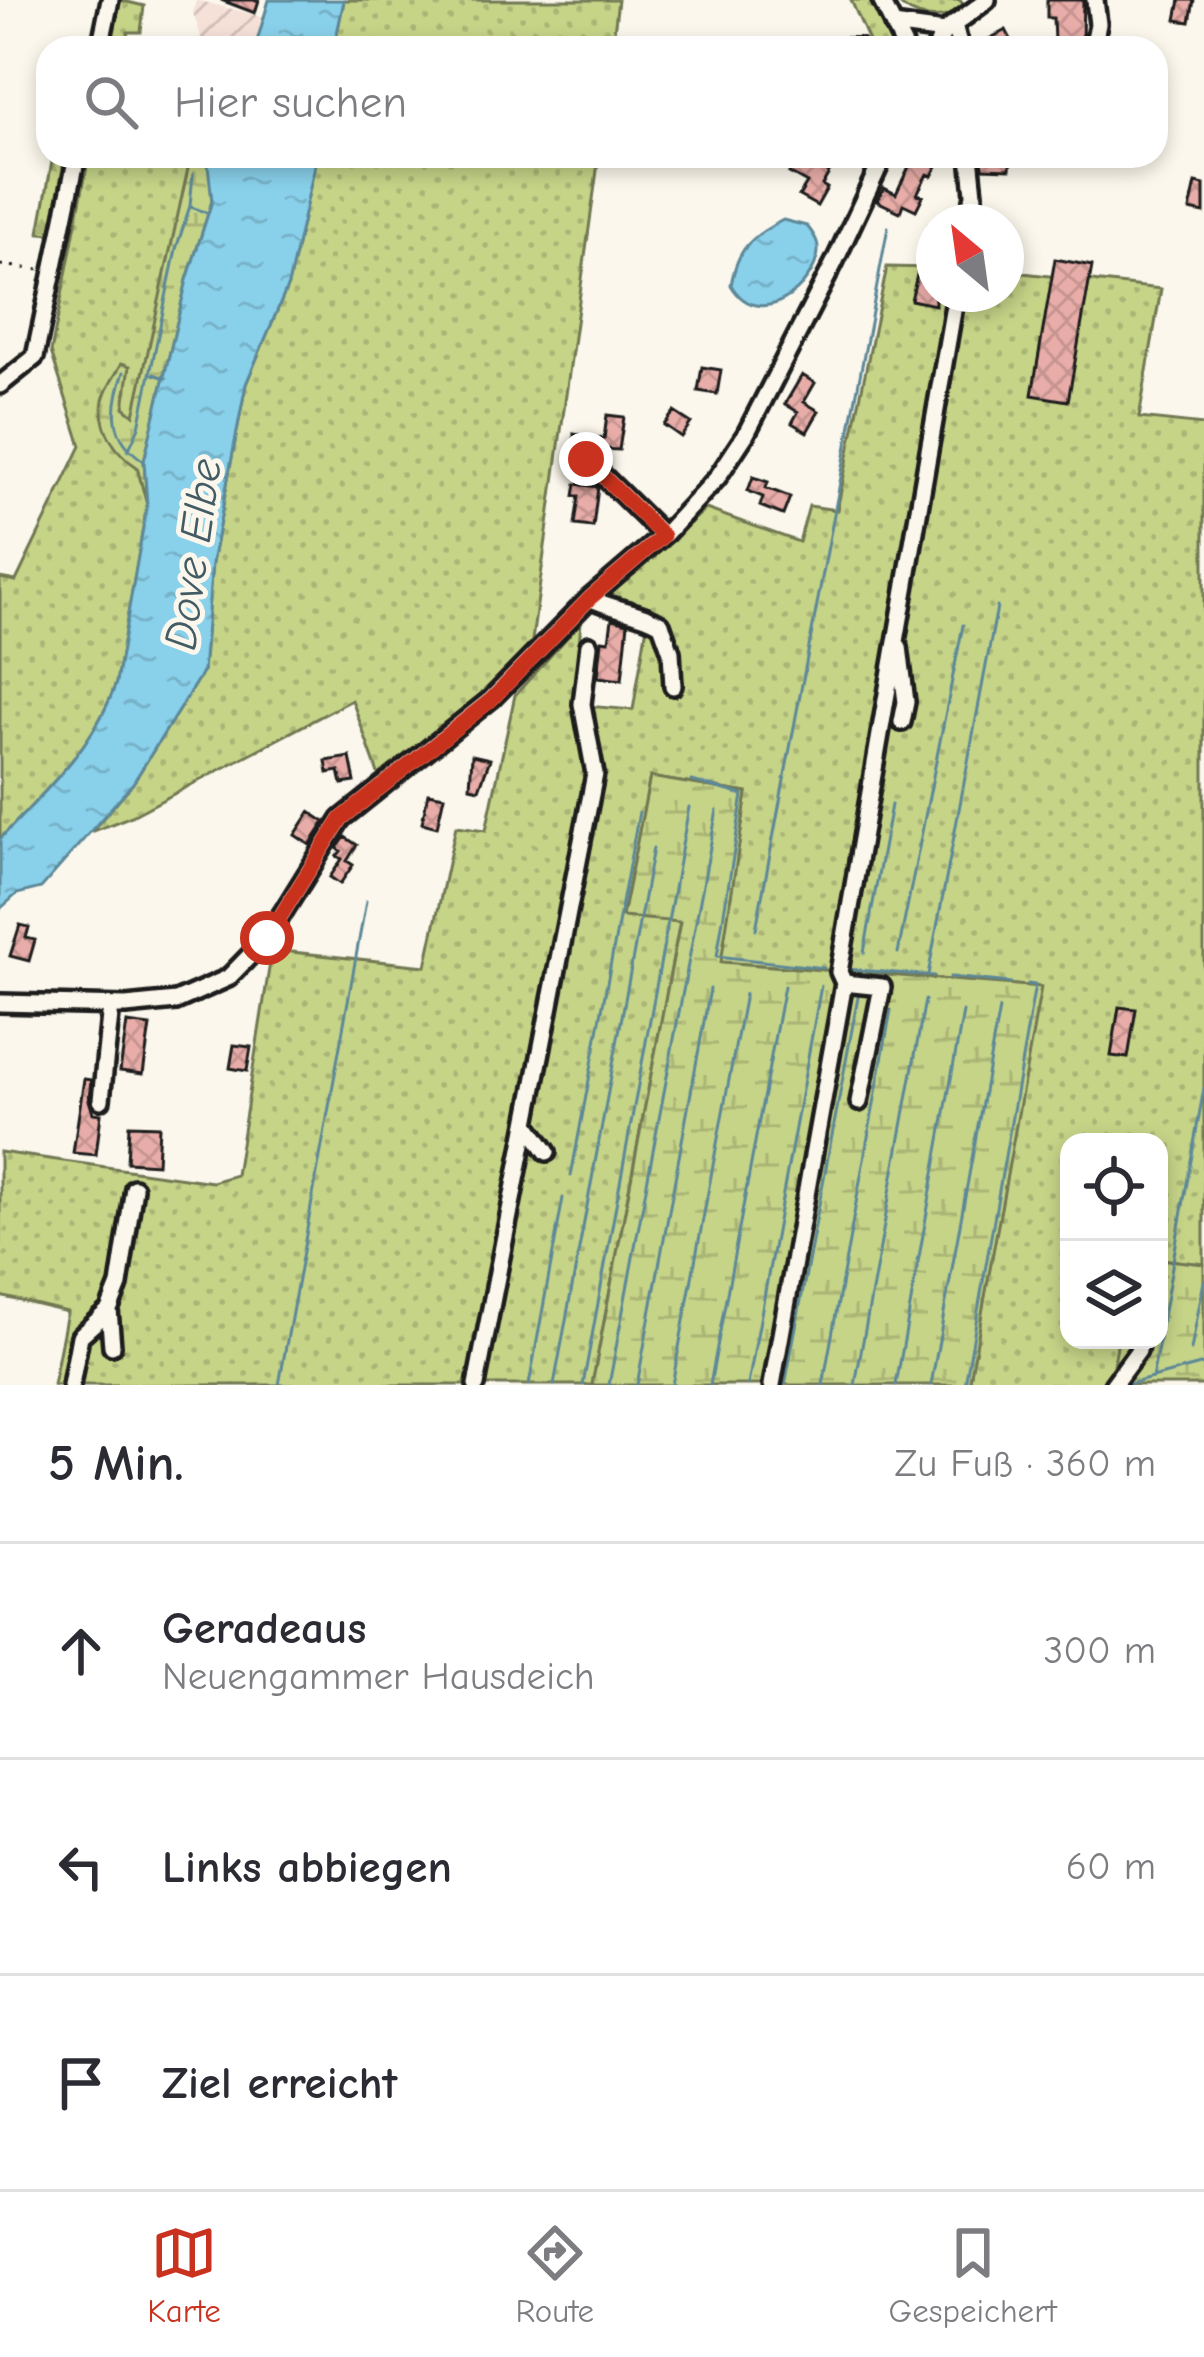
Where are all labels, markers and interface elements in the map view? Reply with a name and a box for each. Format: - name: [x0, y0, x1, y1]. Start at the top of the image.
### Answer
- search box: [36, 36, 1168, 168]
- icon: search: [78, 69, 144, 135]
- text: Hier suchen: [174, 76, 407, 128]
- north arrow: [916, 204, 1024, 312]
- route end: [559, 432, 613, 486]
- water label: Dove Elbe: [154, 455, 232, 653]
- route start: [240, 911, 294, 965]
- map controls: [1060, 1133, 1168, 1349]
- button: locate: [1060, 1133, 1168, 1241]
- button: layers: [1060, 1241, 1168, 1349]
- text: 5 Min.: [48, 1434, 184, 1493]
- text: Zu Fuß · 360 m: [895, 1441, 1156, 1486]
- text: Geradeaus: [162, 1602, 366, 1654]
- icon: ahead: [48, 1618, 114, 1684]
- text: 300 m: [1043, 1628, 1156, 1673]
- text: Neuengammer Hausdeich: [162, 1654, 595, 1699]
- icon: left: [48, 1834, 114, 1900]
- text: Links abbiegen: [162, 1841, 452, 1893]
- text: 60 m: [1066, 1844, 1156, 1889]
- icon: arrive: [48, 2050, 114, 2116]
- text: Ziel erreicht: [162, 2057, 397, 2109]
- tab: Karte: [147, 2220, 221, 2330]
- tab: Route: [515, 2220, 594, 2330]
- tab: Gespeichert: [889, 2220, 1057, 2330]

